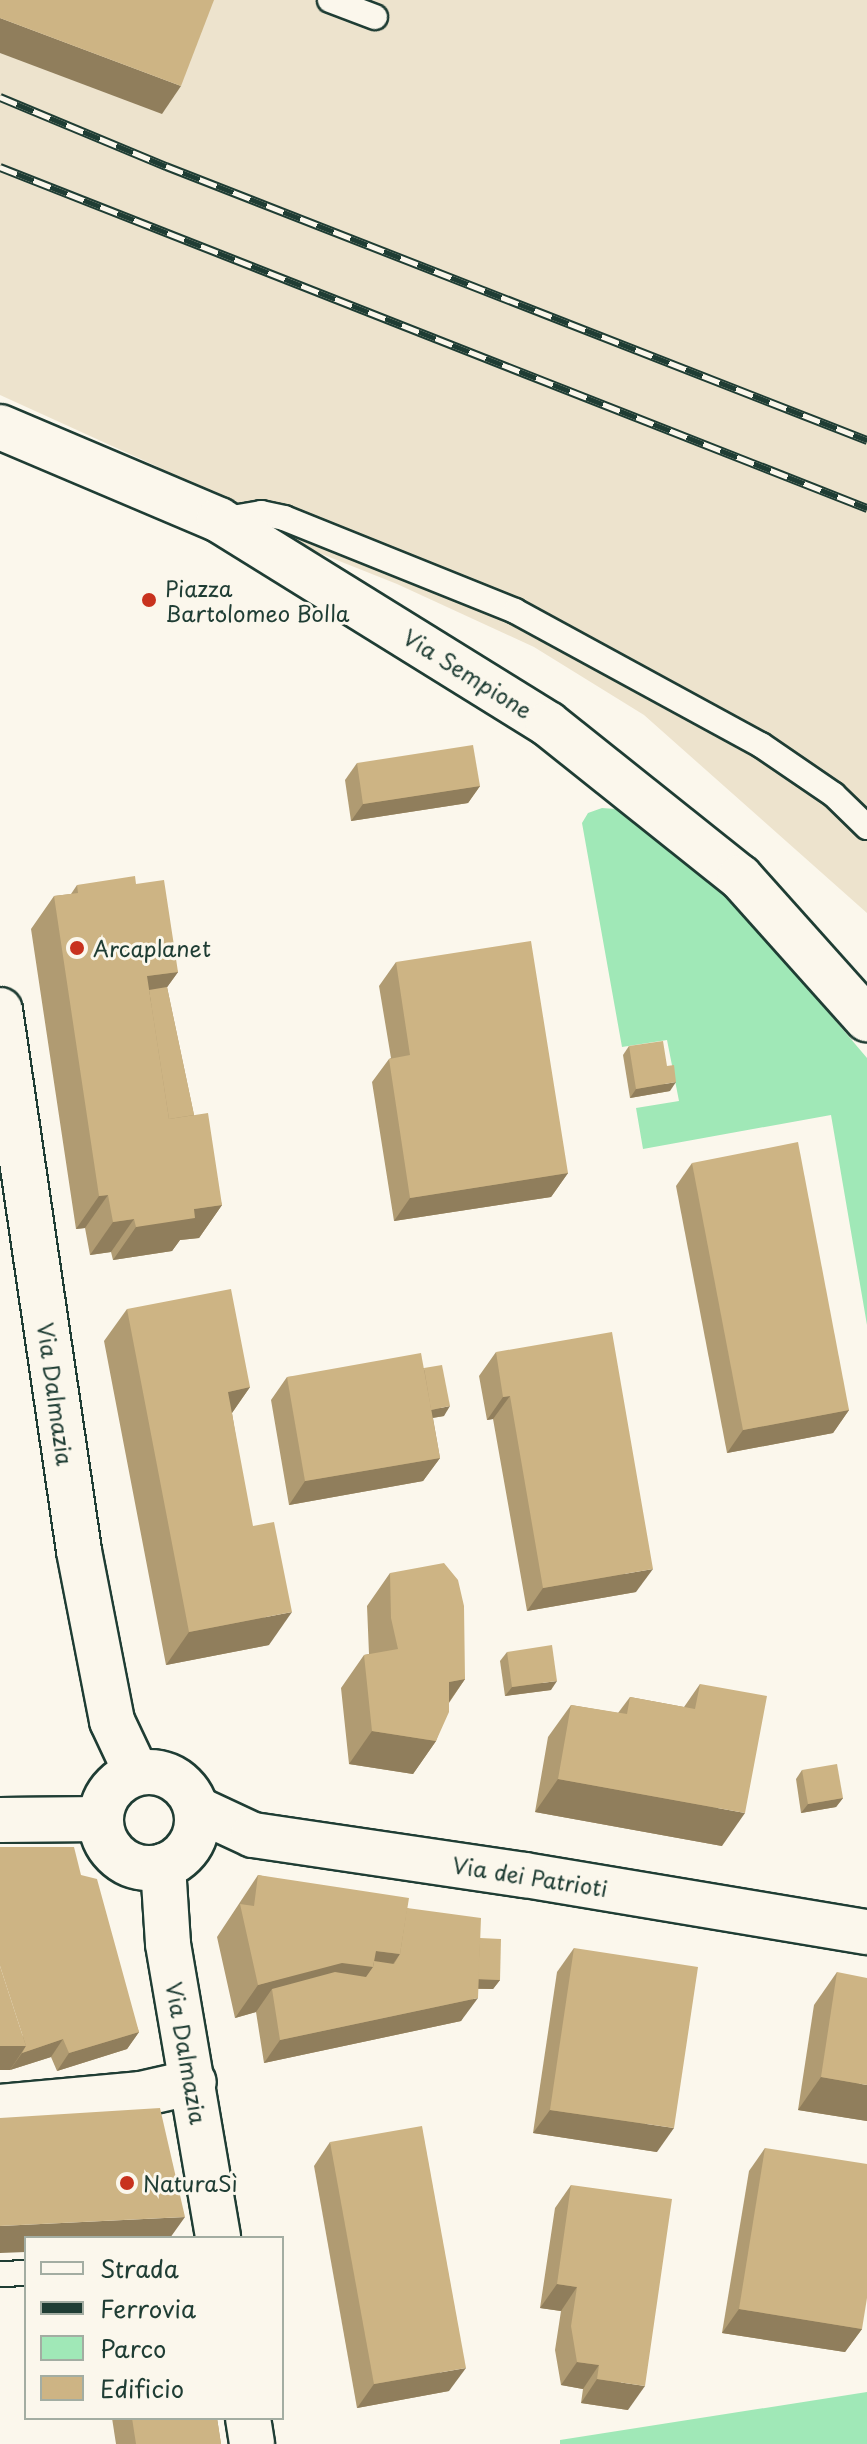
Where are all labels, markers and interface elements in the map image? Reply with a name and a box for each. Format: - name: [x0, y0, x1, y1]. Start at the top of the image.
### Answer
- place label: Piazza Bartolomeo Bolla: [165, 574, 349, 626]
- marker: Piazza Bartolomeo Bolla: [140, 591, 158, 609]
- street label: Via Sempione: [399, 623, 537, 723]
- place label: Arcaplanet: [93, 935, 211, 961]
- marker: Arcaplanet: [68, 939, 86, 957]
- street label: Via Dalmazia: [33, 1321, 79, 1467]
- street label: Via dei Patrioti: [451, 1851, 609, 1901]
- street label: Via Dalmazia: [162, 1980, 212, 2126]
- place label: NaturaSì: [143, 2170, 238, 2196]
- marker: NaturaSì: [118, 2174, 136, 2192]
- legend: [24, 2236, 284, 2420]
- text: Strada: [100, 2250, 179, 2286]
- text: Ferrovia: [100, 2290, 196, 2326]
- text: Parco: [100, 2330, 166, 2366]
- text: Edificio: [100, 2370, 184, 2406]

